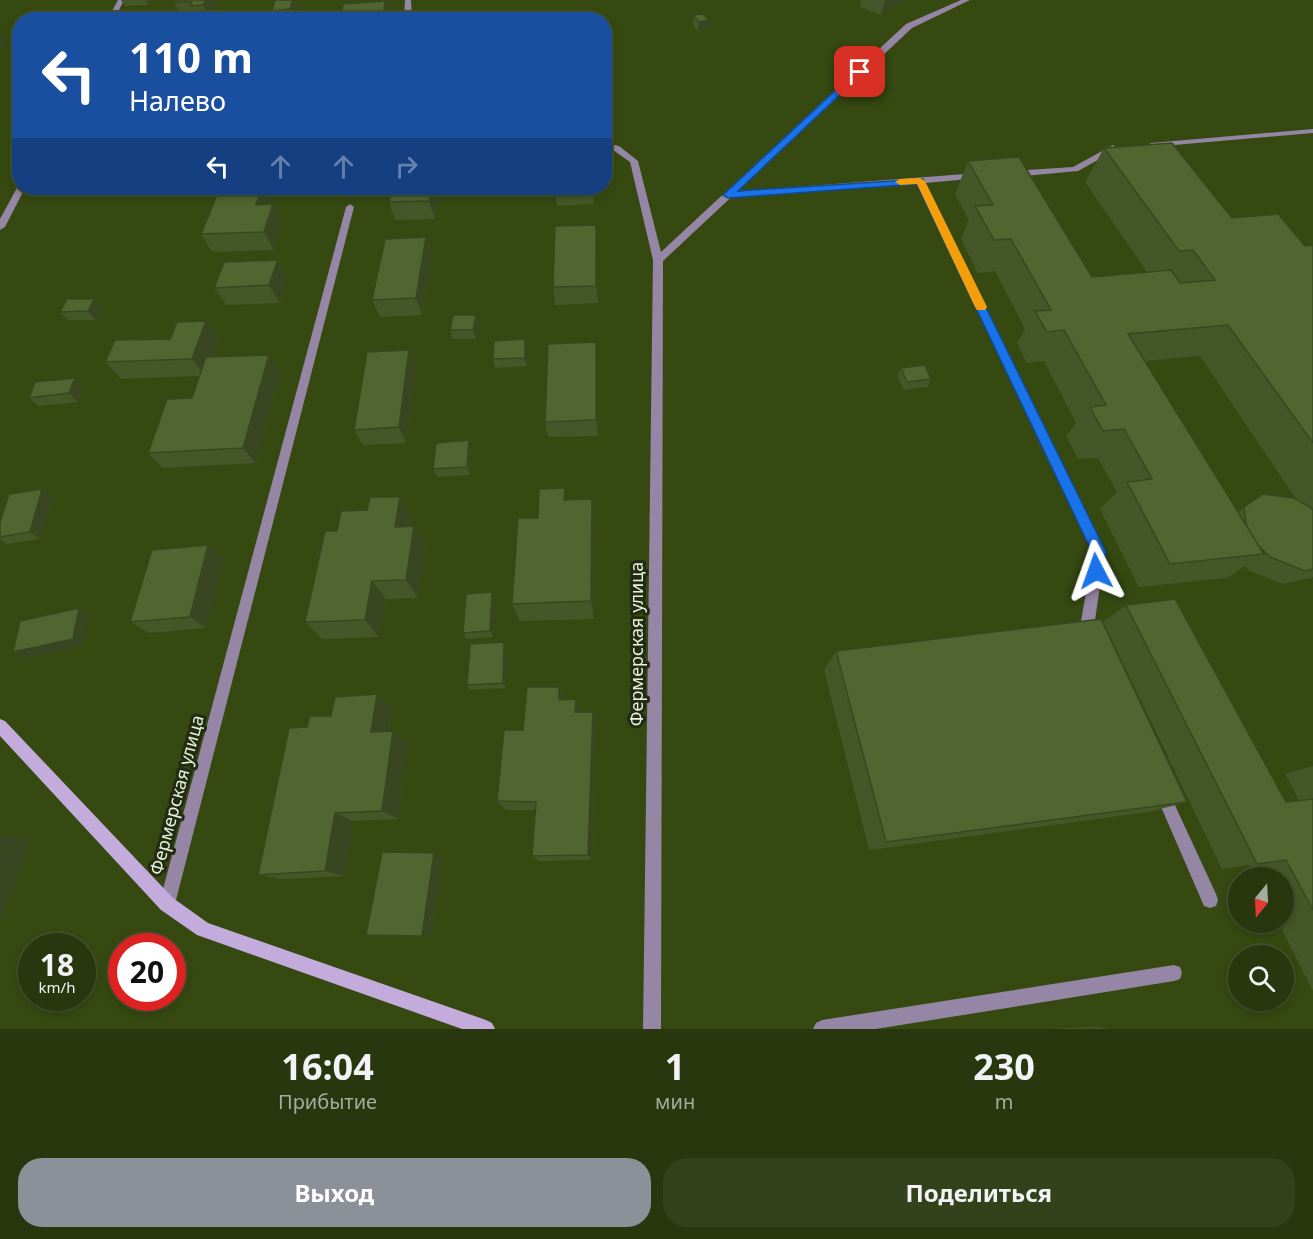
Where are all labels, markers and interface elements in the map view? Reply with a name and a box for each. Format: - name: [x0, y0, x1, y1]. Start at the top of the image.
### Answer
- text: 110 m: [129, 28, 253, 85]
- icon: left: [30, 36, 108, 114]
- pin: [834, 46, 885, 97]
- icon: arrive: [843, 55, 876, 88]
- text: Налево: [129, 82, 226, 119]
- icon: left: [201, 150, 234, 183]
- icon: ahead: [264, 150, 297, 183]
- icon: ahead: [327, 150, 360, 183]
- icon: right: [390, 150, 423, 183]
- position arrow: [1064, 539, 1128, 603]
- street label: Фермерская улица: [624, 562, 648, 726]
- street label: Фермерская улица: [143, 712, 209, 877]
- north arrow: [1228, 867, 1294, 933]
- map controls: [1228, 867, 1294, 1011]
- speed limit sign: 20: [108, 933, 186, 1011]
- text: 18: [40, 944, 74, 985]
- button: search: [1228, 945, 1294, 1011]
- text: km/h: [39, 977, 75, 997]
- text: 16:04: [281, 1042, 374, 1091]
- text: 1: [665, 1042, 685, 1091]
- text: 230: [973, 1042, 1035, 1091]
- text: Прибытие: [278, 1088, 377, 1115]
- text: мин: [655, 1088, 695, 1115]
- text: m: [995, 1088, 1013, 1115]
- button: Выход: [18, 1158, 651, 1227]
- button: Поделиться: [663, 1158, 1295, 1227]

